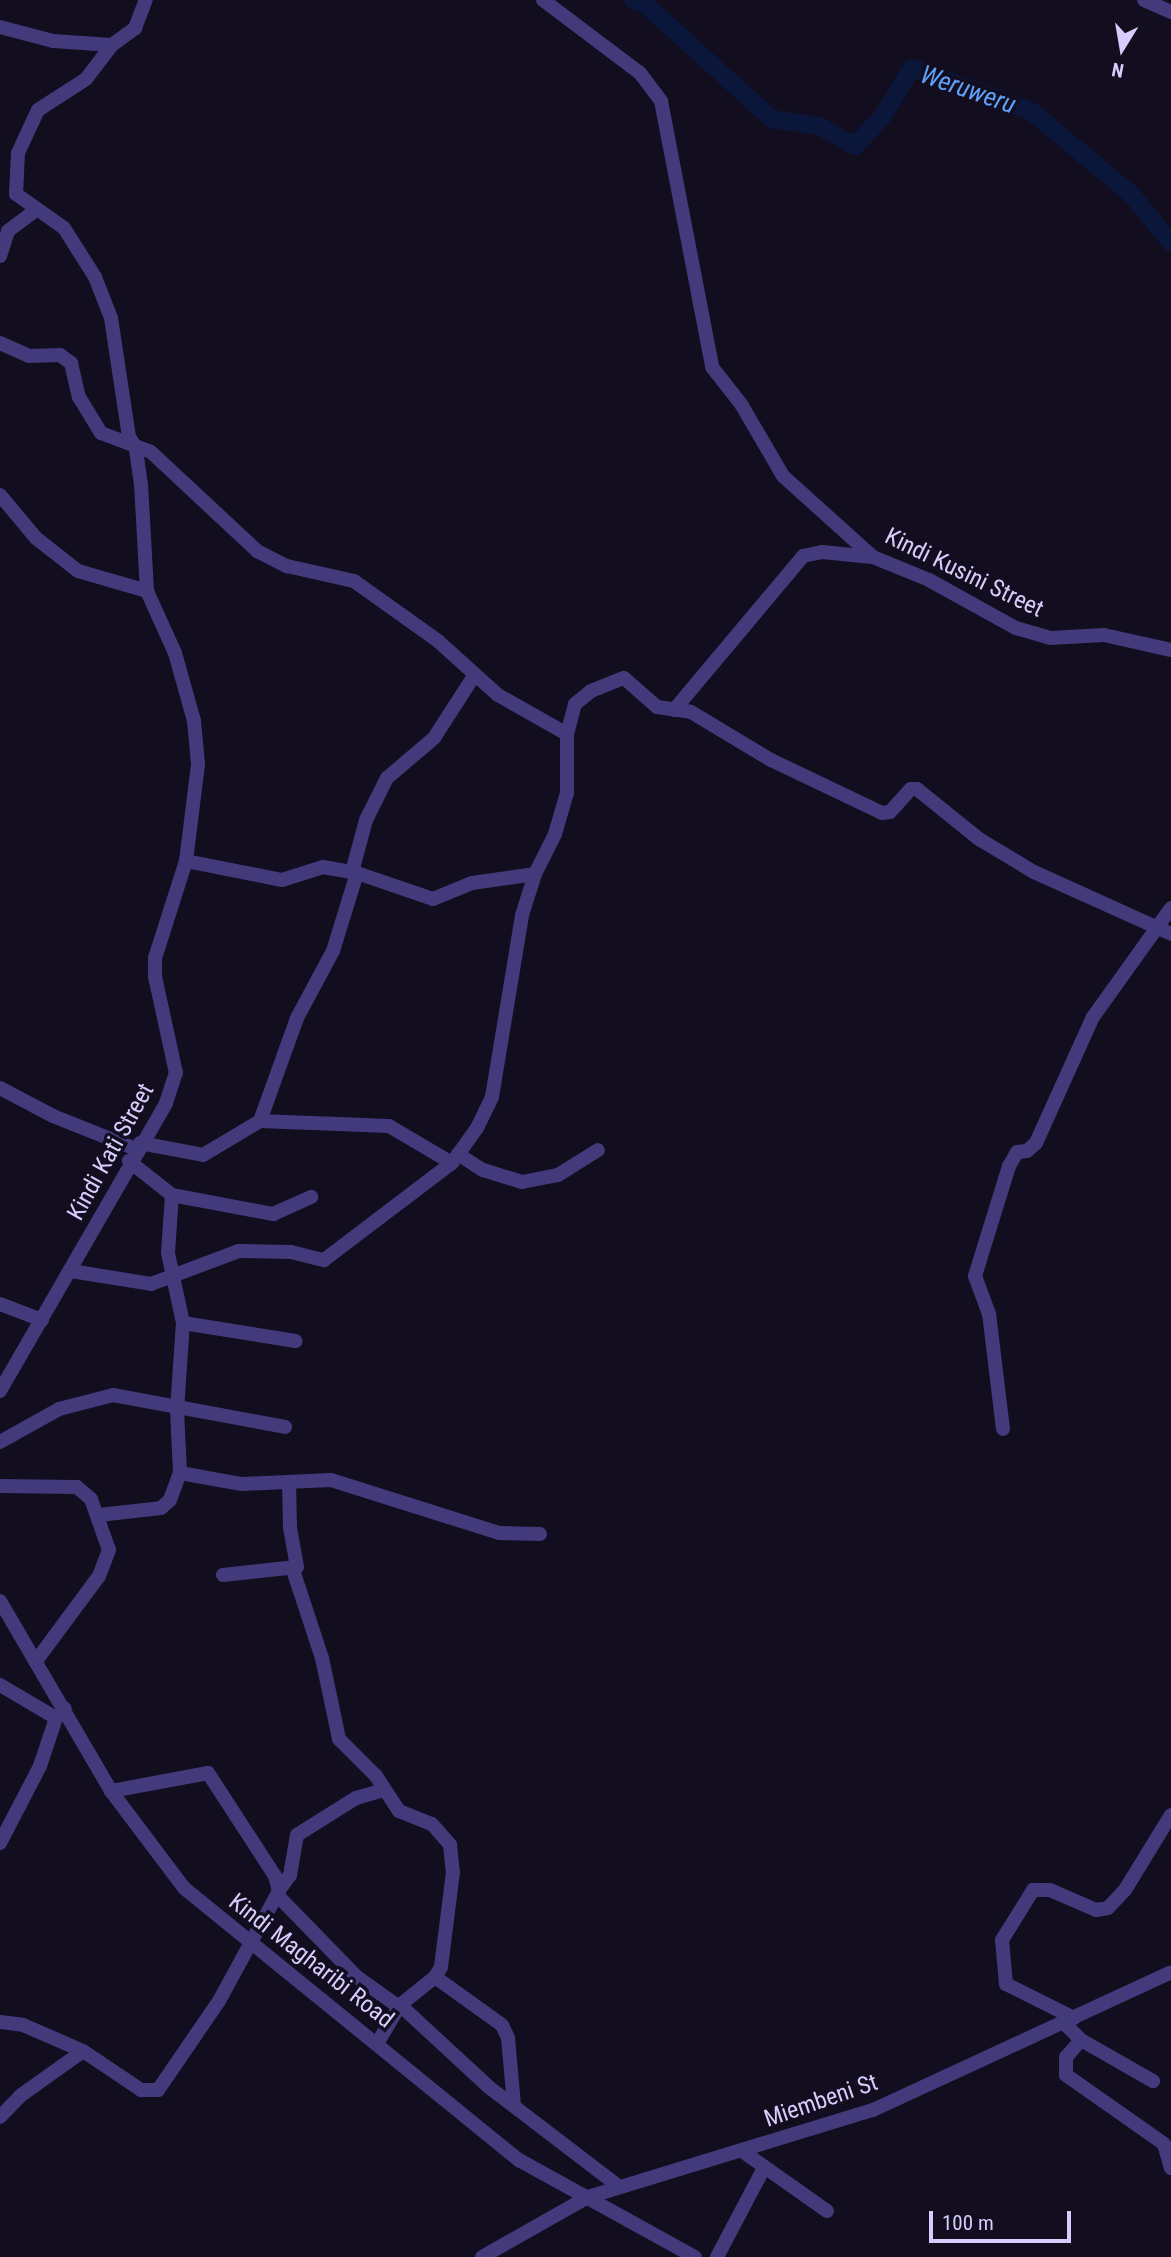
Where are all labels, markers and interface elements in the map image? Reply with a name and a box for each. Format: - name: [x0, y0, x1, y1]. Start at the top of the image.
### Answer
- north arrow: [1087, 14, 1157, 84]
- text: N: [1110, 58, 1126, 83]
- water label: Weruweru: [916, 59, 1020, 121]
- street label: Kindi Kusini Street: [880, 522, 1048, 624]
- street label: Kindi Kati Street: [62, 1079, 160, 1225]
- street label: Kindi Magharibi Road: [223, 1888, 399, 2034]
- street label: Miembeni St: [760, 2068, 882, 2134]
- scale bar: [933, 2198, 1075, 2242]
- text: 100 m: [942, 2211, 994, 2235]

